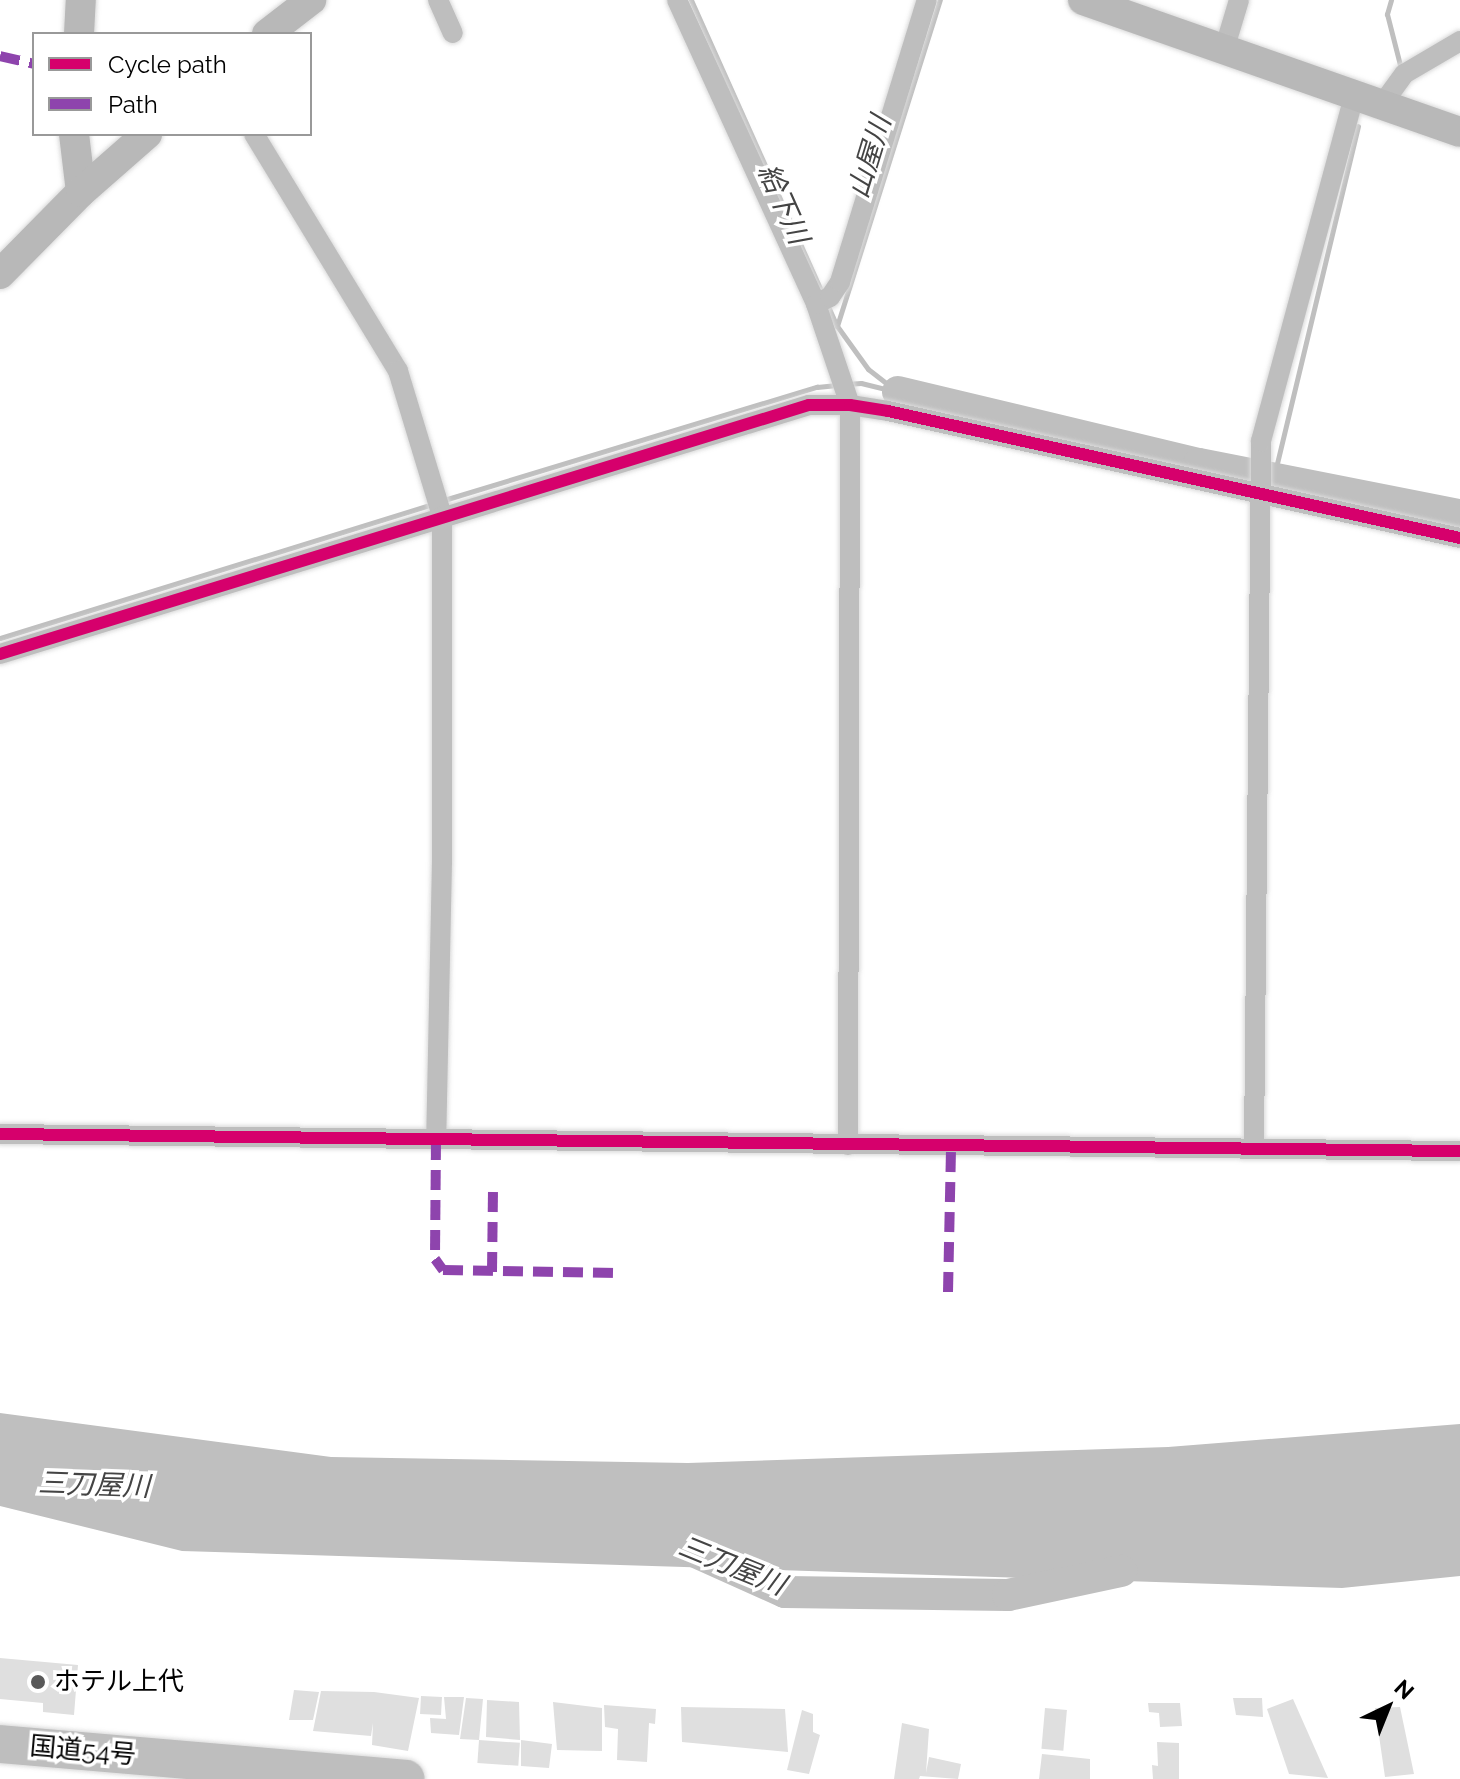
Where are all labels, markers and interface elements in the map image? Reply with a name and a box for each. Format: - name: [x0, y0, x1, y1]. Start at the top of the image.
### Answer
- legend: [32, 32, 312, 136]
- text: Cycle path: [108, 50, 227, 79]
- text: Path: [108, 90, 158, 119]
- water label: 山屋川: [842, 112, 898, 202]
- water label: 給下川: [751, 159, 815, 249]
- water label: 三刀屋川: [37, 1466, 151, 1504]
- water label: 三刀屋川: [674, 1529, 790, 1603]
- place label: ホテル上代: [54, 1666, 184, 1698]
- north arrow: [1348, 1667, 1428, 1747]
- marker: ホテル上代: [29, 1673, 47, 1691]
- text: N: [1389, 1674, 1419, 1705]
- street label: 国道54号: [29, 1731, 137, 1771]

